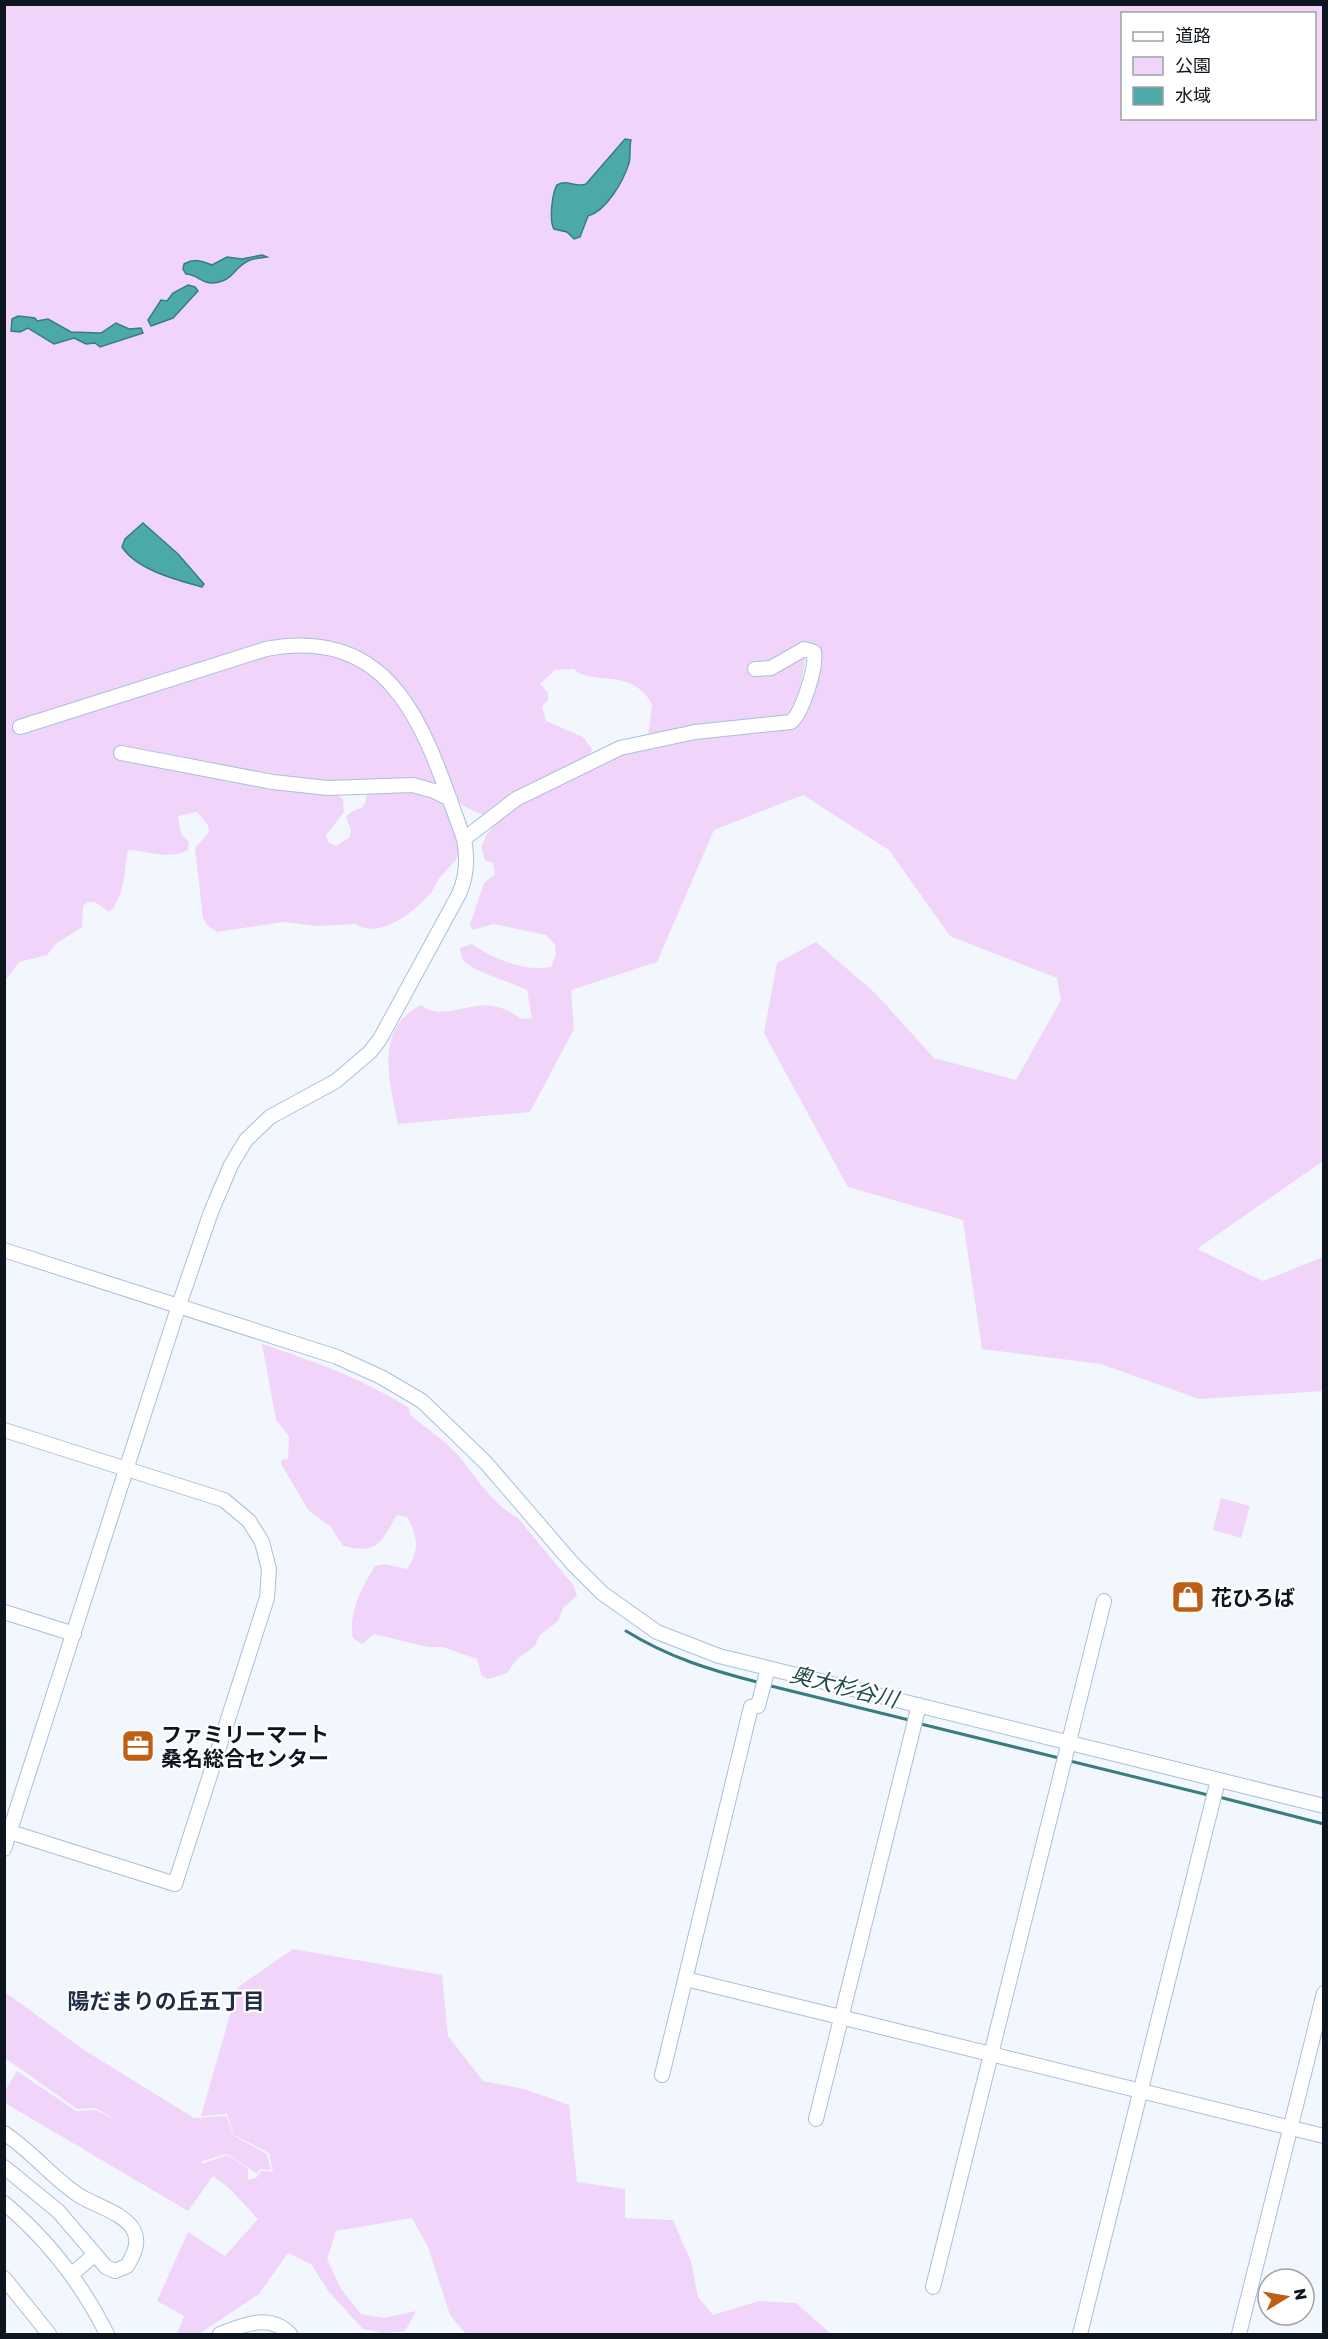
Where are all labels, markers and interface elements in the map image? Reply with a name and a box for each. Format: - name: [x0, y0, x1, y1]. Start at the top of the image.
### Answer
- legend: [1121, 12, 1316, 120]
- text: 道路: [1175, 25, 1211, 47]
- text: 公園: [1175, 55, 1211, 77]
- text: 水域: [1175, 85, 1211, 107]
- shop icon: 花ひろば: [1170, 1579, 1206, 1615]
- place label: 花ひろば: [1211, 1585, 1295, 1610]
- water label: 奥大杉谷川: [787, 1661, 903, 1714]
- place label: ファミリーマート 桑名総合センター: [161, 1722, 329, 1771]
- office icon: ファミリーマート 桑名総合センター: [120, 1728, 156, 1764]
- district label: 陽だまりの丘五丁目: [67, 1988, 265, 2015]
- north arrow: [1256, 2267, 1316, 2327]
- text: N: [1290, 2287, 1311, 2302]

